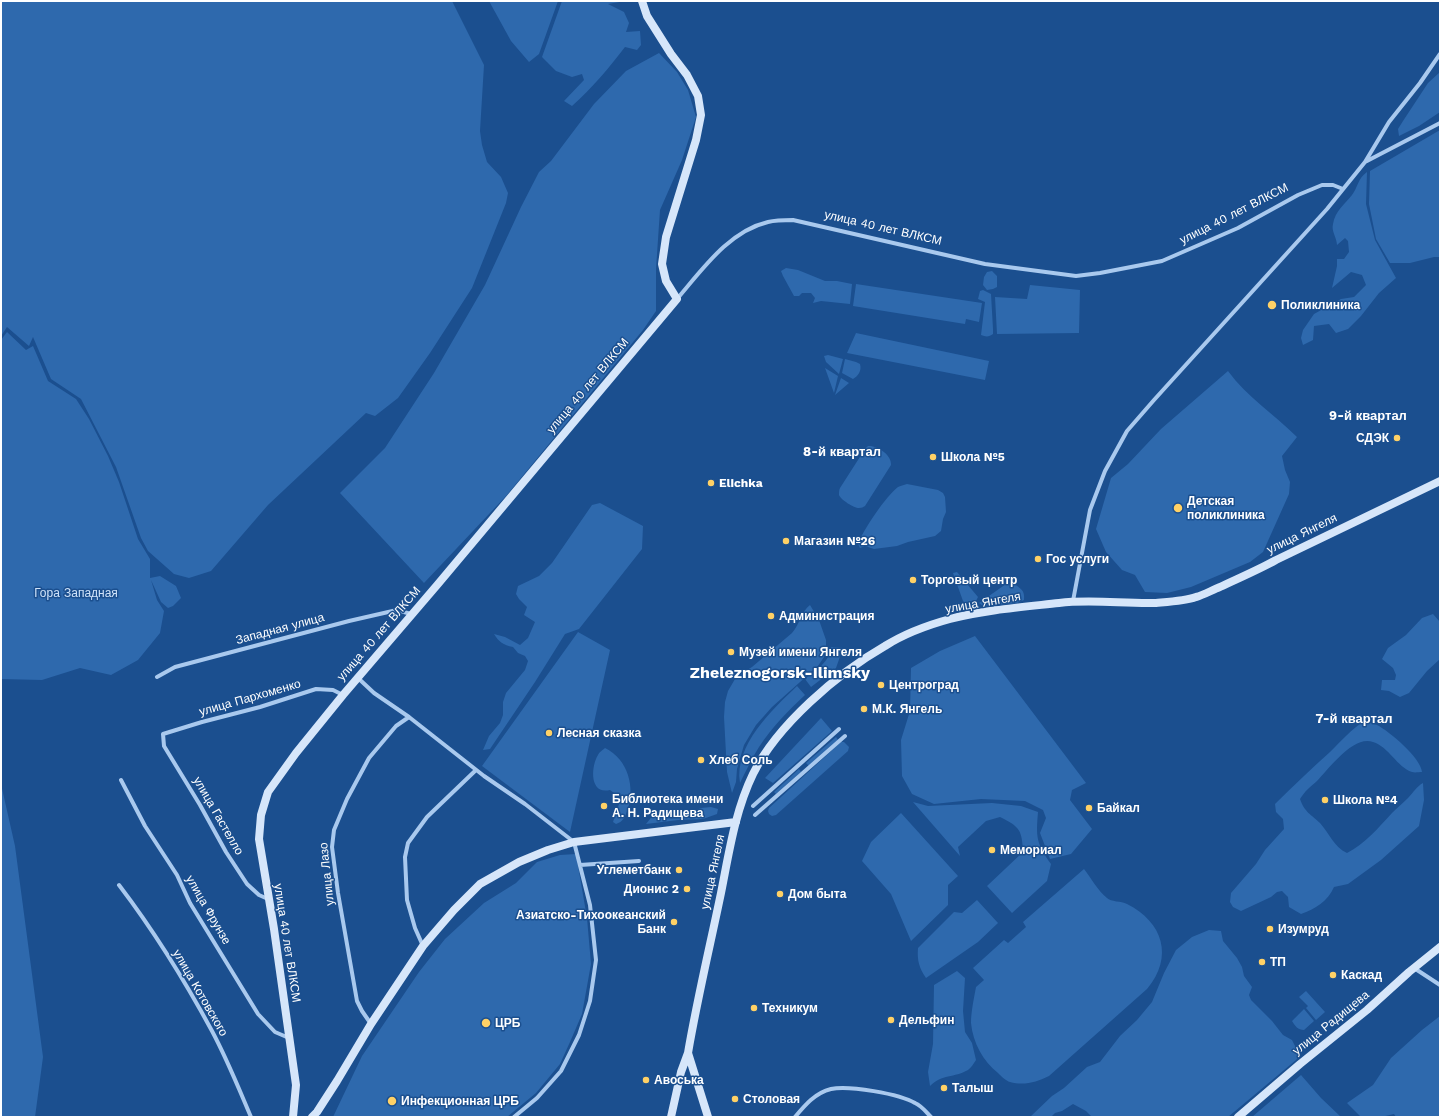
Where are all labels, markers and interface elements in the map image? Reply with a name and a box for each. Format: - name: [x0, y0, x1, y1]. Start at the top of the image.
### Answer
- street label: улица 40 лет ВЛКСМ: [1177, 180, 1291, 248]
- street label: улица 40 лет ВЛКСМ: [823, 207, 943, 249]
- place label: Поликлиника: [1281, 298, 1360, 312]
- marker: Поликлиника: [1266, 299, 1278, 311]
- street label: улица 40 лет ВЛКСМ: [544, 335, 632, 437]
- district label: 9-й квартал: [1329, 408, 1407, 424]
- place label: СДЭК: [1356, 431, 1389, 445]
- marker: СДЭК: [1392, 433, 1402, 443]
- district label: 8-й квартал: [803, 444, 881, 460]
- place label: Школа №5: [941, 450, 1005, 464]
- marker: Школа №5: [928, 452, 938, 462]
- place label: Elichka: [719, 476, 763, 490]
- marker: Elichka: [706, 478, 716, 488]
- place label: Детская поликлиника: [1187, 494, 1265, 522]
- marker: Детская поликлиника: [1172, 502, 1184, 514]
- street label: улица Янгеля: [1265, 511, 1339, 557]
- place label: Магазин №26: [794, 534, 875, 548]
- marker: Магазин №26: [781, 536, 791, 546]
- place label: Гос услуги: [1046, 552, 1109, 566]
- marker: Гос услуги: [1033, 554, 1043, 564]
- place label: Торговый центр: [921, 573, 1017, 587]
- marker: Торговый центр: [908, 575, 918, 585]
- street label: улица 40 лет ВЛКСМ: [334, 584, 424, 684]
- park label: Гора Западная: [34, 586, 118, 600]
- street label: улица Янгеля: [944, 589, 1022, 617]
- place label: Администрация: [779, 609, 874, 623]
- street label: Западная улица: [234, 610, 326, 648]
- marker: Администрация: [766, 611, 776, 621]
- place label: Музей имени Янгеля: [739, 645, 862, 659]
- marker: Музей имени Янгеля: [726, 647, 736, 657]
- district label: Zheleznogorsk-Ilimsky: [690, 663, 870, 683]
- street label: улица Пархоменко: [198, 677, 302, 719]
- place label: Центроград: [889, 678, 959, 692]
- marker: Центроград: [876, 680, 886, 690]
- place label: М.К. Янгель: [872, 702, 942, 716]
- marker: М.К. Янгель: [859, 704, 869, 714]
- district label: 7-й квартал: [1316, 711, 1392, 727]
- place label: Лесная сказка: [557, 726, 641, 740]
- marker: Лесная сказка: [544, 728, 554, 738]
- place label: Хлеб Соль: [709, 753, 773, 767]
- marker: Хлеб Соль: [696, 755, 706, 765]
- street label: улица Гастелло: [190, 774, 246, 858]
- place label: Библиотека имени А. Н. Радищева: [612, 792, 723, 820]
- place label: Школа №4: [1333, 793, 1397, 807]
- marker: Школа №4: [1320, 795, 1330, 805]
- marker: Библиотека имени А. Н. Радищева: [599, 801, 609, 811]
- place label: Байкал: [1097, 801, 1140, 815]
- marker: Байкал: [1084, 803, 1094, 813]
- street label: улица Янгеля: [698, 833, 728, 911]
- street label: улица Лазо: [317, 842, 337, 906]
- place label: Мемориал: [1000, 843, 1062, 857]
- marker: Мемориал: [987, 845, 997, 855]
- place label: Углеметбанк: [597, 863, 671, 877]
- marker: Углеметбанк: [674, 865, 684, 875]
- street label: улица Фрунзе: [182, 873, 234, 947]
- place label: Дионис 2: [624, 882, 679, 896]
- street label: улица 40 лет ВЛКСМ: [271, 883, 303, 1003]
- marker: Дионис 2: [682, 884, 692, 894]
- place label: Дом быта: [788, 887, 846, 901]
- marker: Дом быта: [775, 889, 785, 899]
- place label: Азиатско-Тихоокеанский Банк: [516, 908, 666, 936]
- marker: Азиатско-Тихоокеанский Банк: [669, 917, 679, 927]
- place label: Изумруд: [1278, 922, 1329, 936]
- marker: Изумруд: [1265, 924, 1275, 934]
- street label: улица Котовского: [169, 947, 231, 1039]
- place label: ТП: [1270, 955, 1286, 969]
- marker: ТП: [1257, 957, 1267, 967]
- place label: Каскад: [1341, 968, 1382, 982]
- marker: Каскад: [1328, 970, 1338, 980]
- street label: улица Радищева: [1290, 988, 1372, 1058]
- place label: Техникум: [762, 1001, 818, 1015]
- marker: Техникум: [749, 1003, 759, 1013]
- place label: Дельфин: [899, 1013, 954, 1027]
- marker: Дельфин: [886, 1015, 896, 1025]
- place label: ЦРБ: [495, 1016, 520, 1030]
- marker: ЦРБ: [480, 1017, 492, 1029]
- place label: Авоська: [654, 1073, 704, 1087]
- marker: Авоська: [641, 1075, 651, 1085]
- place label: Талыш: [952, 1081, 994, 1095]
- marker: Талыш: [939, 1083, 949, 1093]
- place label: Столовая: [743, 1092, 800, 1106]
- place label: Инфекционная ЦРБ: [401, 1094, 519, 1108]
- marker: Столовая: [730, 1094, 740, 1104]
- marker: Инфекционная ЦРБ: [386, 1095, 398, 1107]

